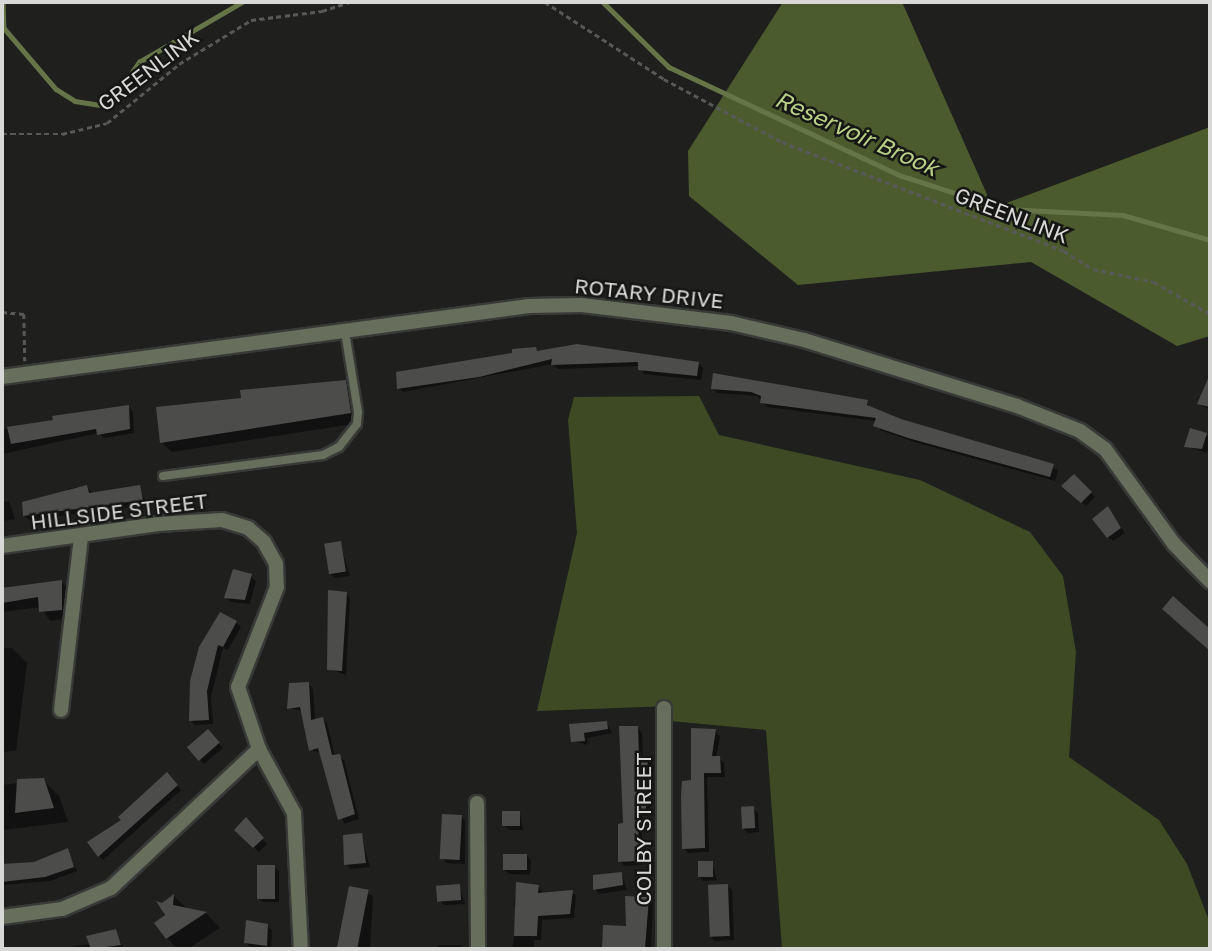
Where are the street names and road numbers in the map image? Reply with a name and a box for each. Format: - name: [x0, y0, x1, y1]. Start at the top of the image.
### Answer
- street label: GREENLINK: [93, 24, 203, 116]
- street label: GREENLINK: [952, 182, 1072, 248]
- street label: ROTARY DRIVE: [573, 273, 725, 313]
- street label: HILLSIDE STREET: [29, 488, 209, 534]
- street label: COLBY STREET: [630, 752, 656, 906]

